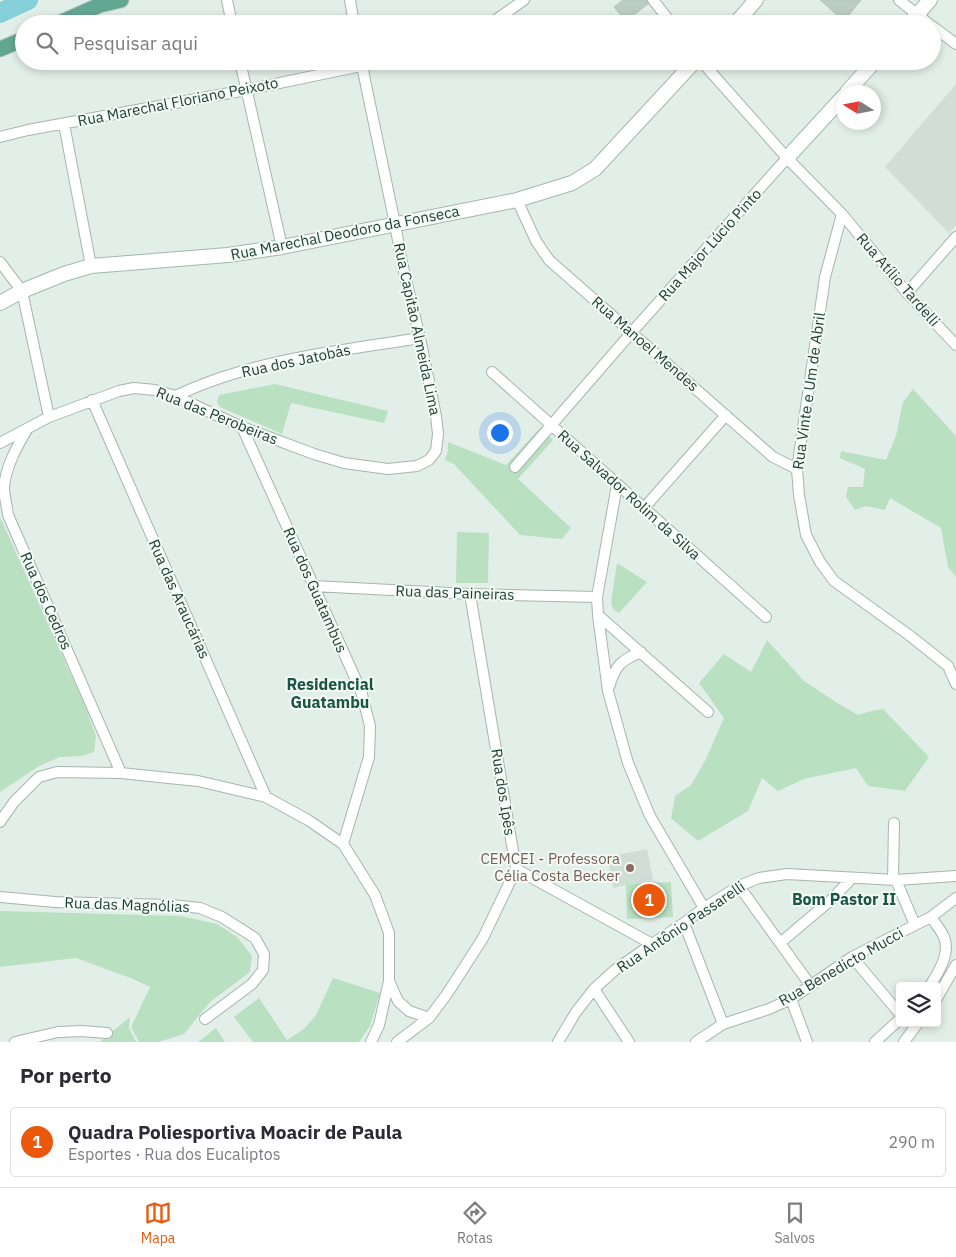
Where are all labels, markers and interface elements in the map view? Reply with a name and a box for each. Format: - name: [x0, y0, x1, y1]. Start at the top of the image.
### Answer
- search box: [15, 15, 941, 70]
- icon: search: [33, 29, 61, 57]
- text: Pesquisar aqui: [73, 31, 198, 55]
- street label: Rua Marechal Floriano Peixoto: [76, 73, 280, 130]
- north arrow: [836, 85, 881, 130]
- street label: Rua Major Lúcio Pinto: [654, 184, 765, 305]
- street label: Rua Marechal Deodoro da Fonseca: [229, 201, 461, 264]
- street label: Rua Atílio Tardelli: [853, 229, 944, 330]
- street label: Rua Capitão Almeida Lima: [390, 241, 445, 417]
- street label: Rua Manoel Mendes: [588, 292, 703, 395]
- street label: Rua Vinte e Um de Abril: [788, 311, 829, 471]
- street label: Rua dos Jatobás: [240, 340, 352, 381]
- street label: Rua das Perobeiras: [154, 382, 281, 449]
- your location: [487, 420, 513, 446]
- street label: Rua Salvador Rolim da Silva: [554, 425, 705, 564]
- street label: Rua dos Guatambus: [279, 524, 352, 656]
- street label: Rua das Araucárias: [145, 536, 214, 662]
- street label: Rua dos Cedros: [16, 549, 76, 653]
- street label: Rua das Paineiras: [395, 581, 515, 604]
- district label: Residencial Guatambu: [286, 674, 374, 712]
- street label: Rua dos Ipês: [487, 747, 520, 837]
- place label: CEMCEI - Professora Célia Costa Becker: [481, 849, 620, 885]
- marker: CEMCEI - Professora Célia Costa Becker: [624, 862, 636, 874]
- street label: Rua Antônio Passarelli: [613, 877, 748, 977]
- pin: 1: [633, 881, 665, 919]
- district label: Bom Pastor II: [792, 889, 896, 909]
- street label: Rua das Magnólias: [64, 893, 190, 916]
- street label: Rua Benedicto Mucci: [775, 923, 907, 1010]
- map controls: [896, 982, 941, 1027]
- button: layers: [896, 982, 941, 1027]
- text: Por perto: [20, 1061, 112, 1089]
- text: Quadra Poliesportiva Moacir de Paula: [68, 1120, 402, 1144]
- text: 1: [32, 1132, 42, 1152]
- text: 290 m: [888, 1132, 935, 1152]
- text: Esportes · Rua dos Eucaliptos: [68, 1144, 281, 1164]
- tab: Mapa: [141, 1199, 175, 1247]
- tab: Rotas: [457, 1199, 493, 1247]
- tab: Salvos: [774, 1199, 815, 1247]

